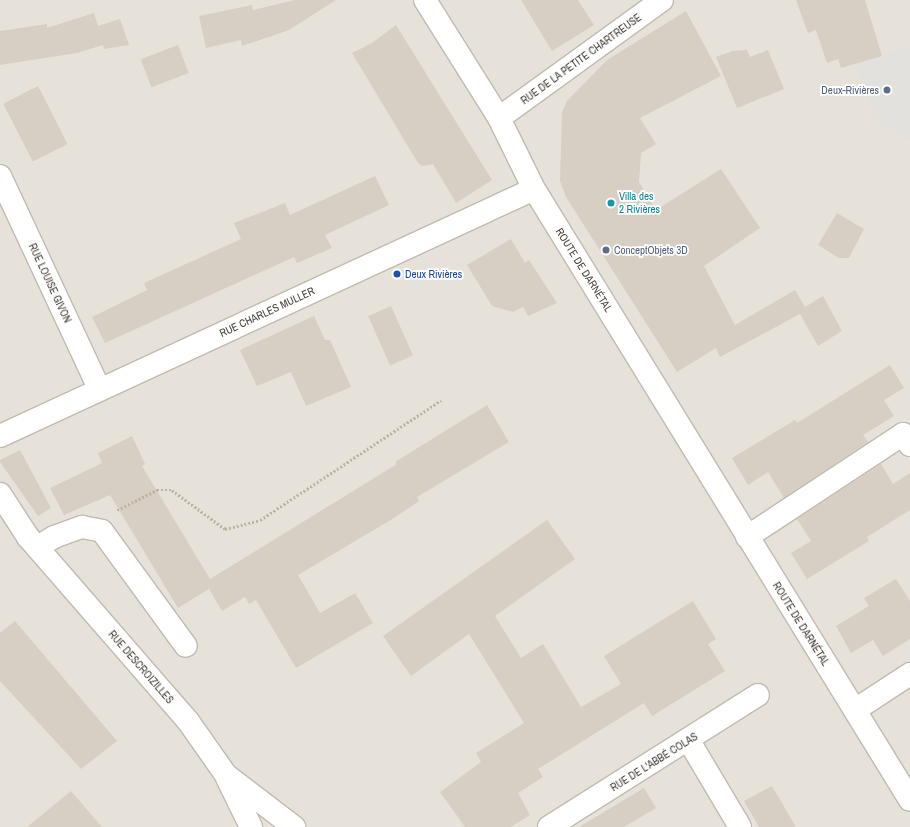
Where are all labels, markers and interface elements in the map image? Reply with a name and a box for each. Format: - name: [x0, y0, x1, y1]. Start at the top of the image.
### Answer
- street label: RUE DE LA PETITE CHARTREUSE: [518, 11, 644, 107]
- place label: Deux-Rivières: [821, 83, 879, 97]
- marker: Deux-Rivières: [882, 85, 892, 95]
- place label: Villa des 2 Rivières: [619, 190, 660, 216]
- marker: Villa des 2 Rivières: [606, 198, 616, 208]
- street label: ROUTE DE DARNÉTAL: [553, 226, 615, 314]
- street label: RUE LOUISE GIVON: [26, 241, 74, 325]
- place label: ConceptObjets 3D: [614, 243, 688, 257]
- marker: ConceptObjets 3D: [601, 245, 611, 255]
- place label: Deux Rivières: [405, 267, 462, 281]
- marker: Deux Rivières: [392, 269, 402, 279]
- street label: RUE CHARLES MULLER: [217, 284, 317, 340]
- street label: ROUTE DE DARNÉTAL: [770, 580, 832, 668]
- street label: RUE DESCROIZILLES: [106, 628, 176, 706]
- street label: RUE DE L'ABBÉ COLAS: [608, 730, 700, 794]

